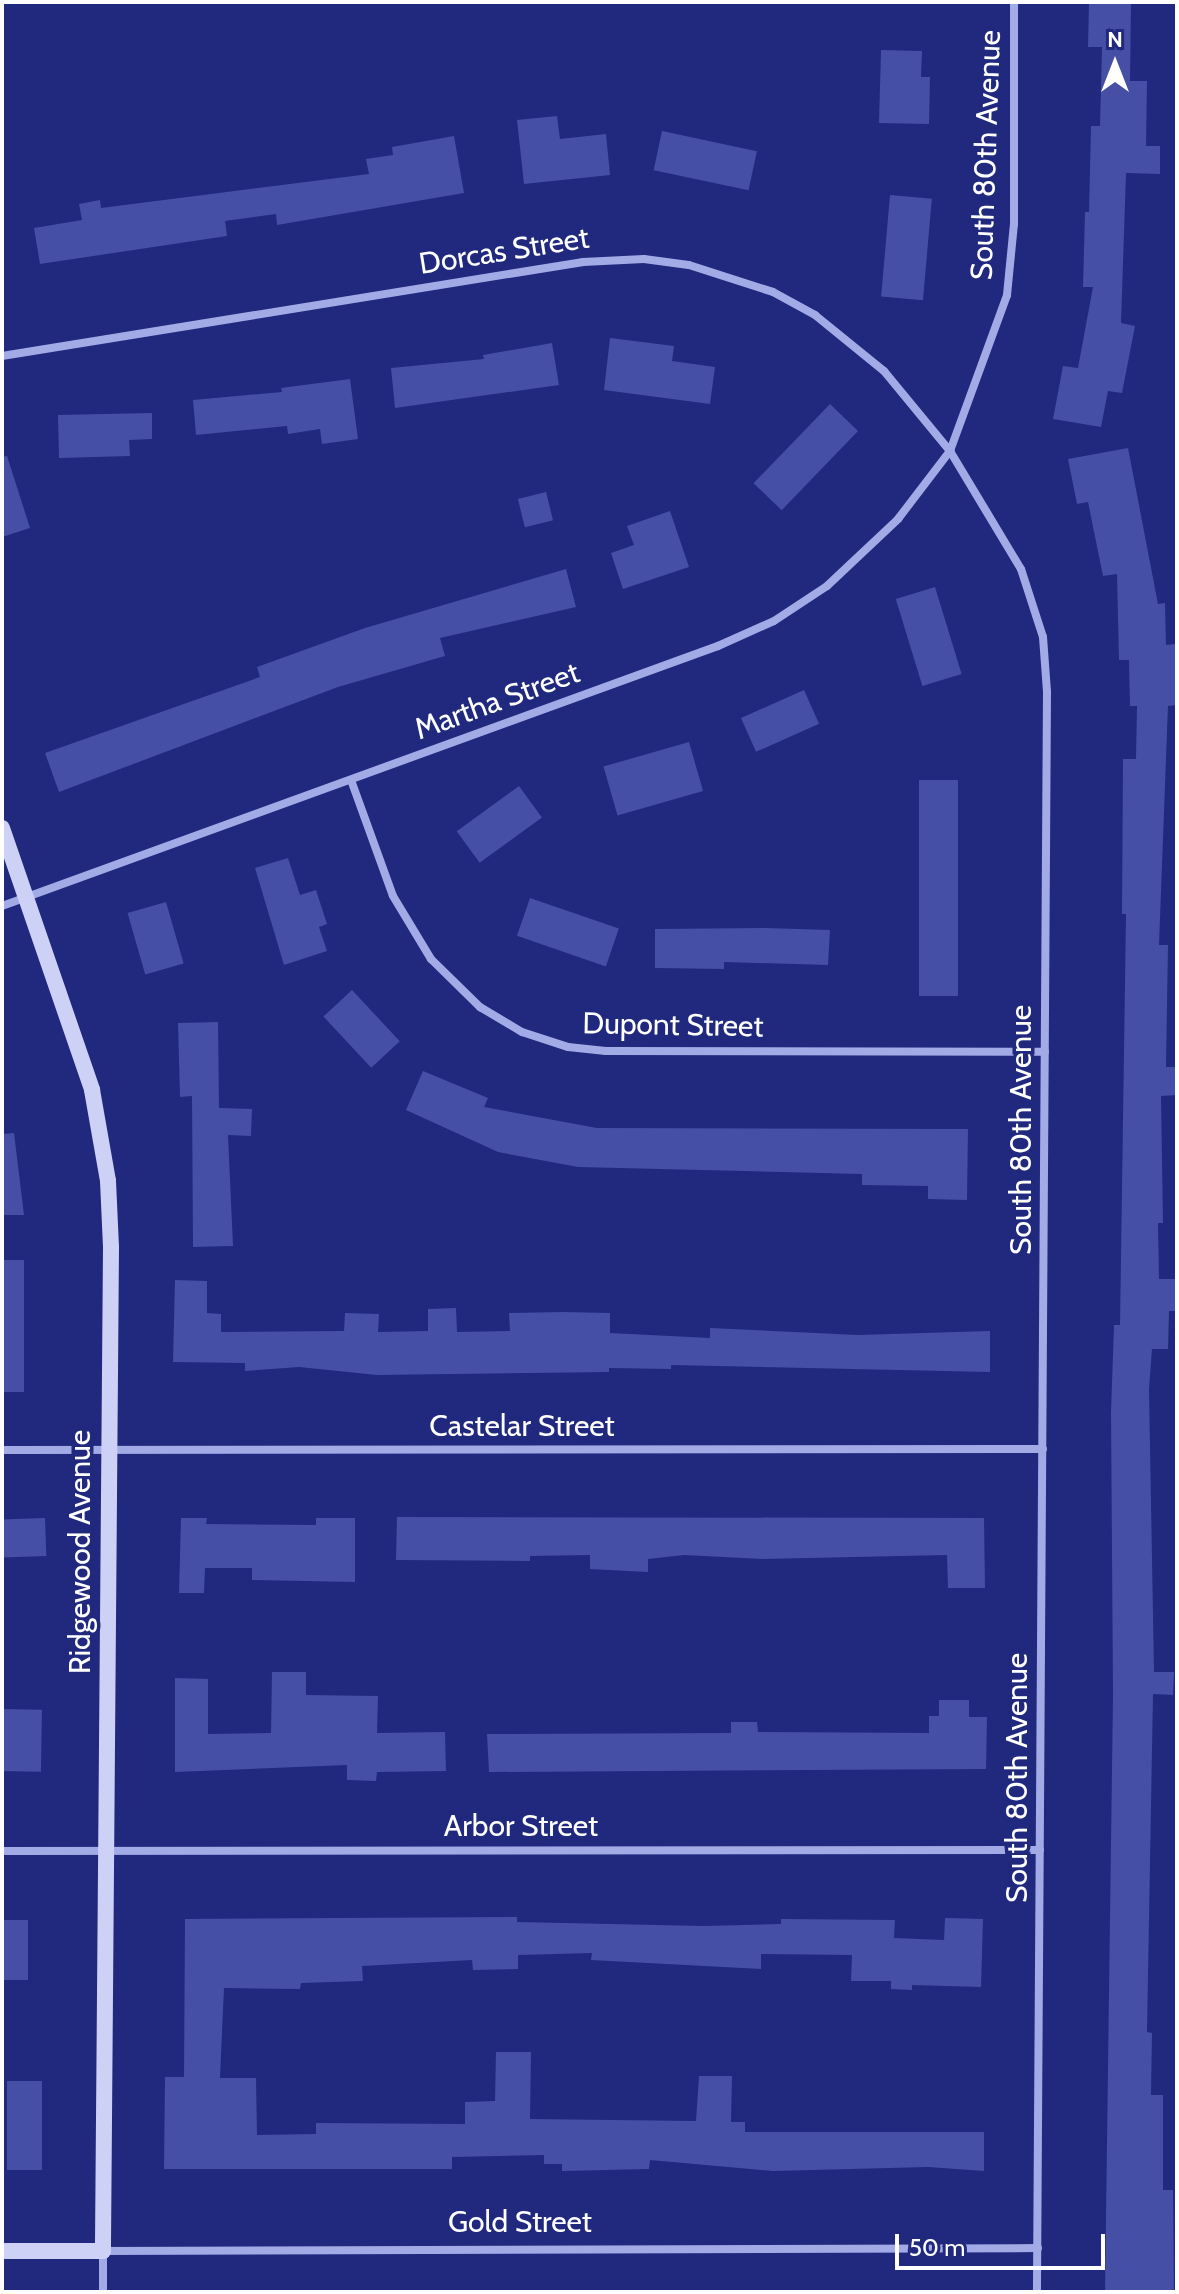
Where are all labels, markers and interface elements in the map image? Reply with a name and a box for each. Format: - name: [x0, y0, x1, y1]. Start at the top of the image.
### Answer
- north arrow: [1075, 24, 1155, 104]
- text: N: [1107, 26, 1123, 53]
- street label: South 80th Avenue: [964, 29, 1008, 281]
- street label: Dorcas Street: [416, 220, 592, 282]
- street label: Martha Street: [410, 655, 584, 747]
- street label: Dupont Street: [582, 1005, 764, 1045]
- street label: South 80th Avenue: [1003, 1005, 1039, 1255]
- street label: Castelar Street: [429, 1408, 615, 1444]
- street label: Ridgewood Avenue: [62, 1430, 98, 1674]
- street label: South 80th Avenue: [999, 1653, 1035, 1903]
- street label: Arbor Street: [444, 1808, 598, 1844]
- street label: Gold Street: [448, 2204, 592, 2240]
- scale bar: [899, 2218, 1109, 2268]
- text: 50 m: [909, 2233, 965, 2262]

